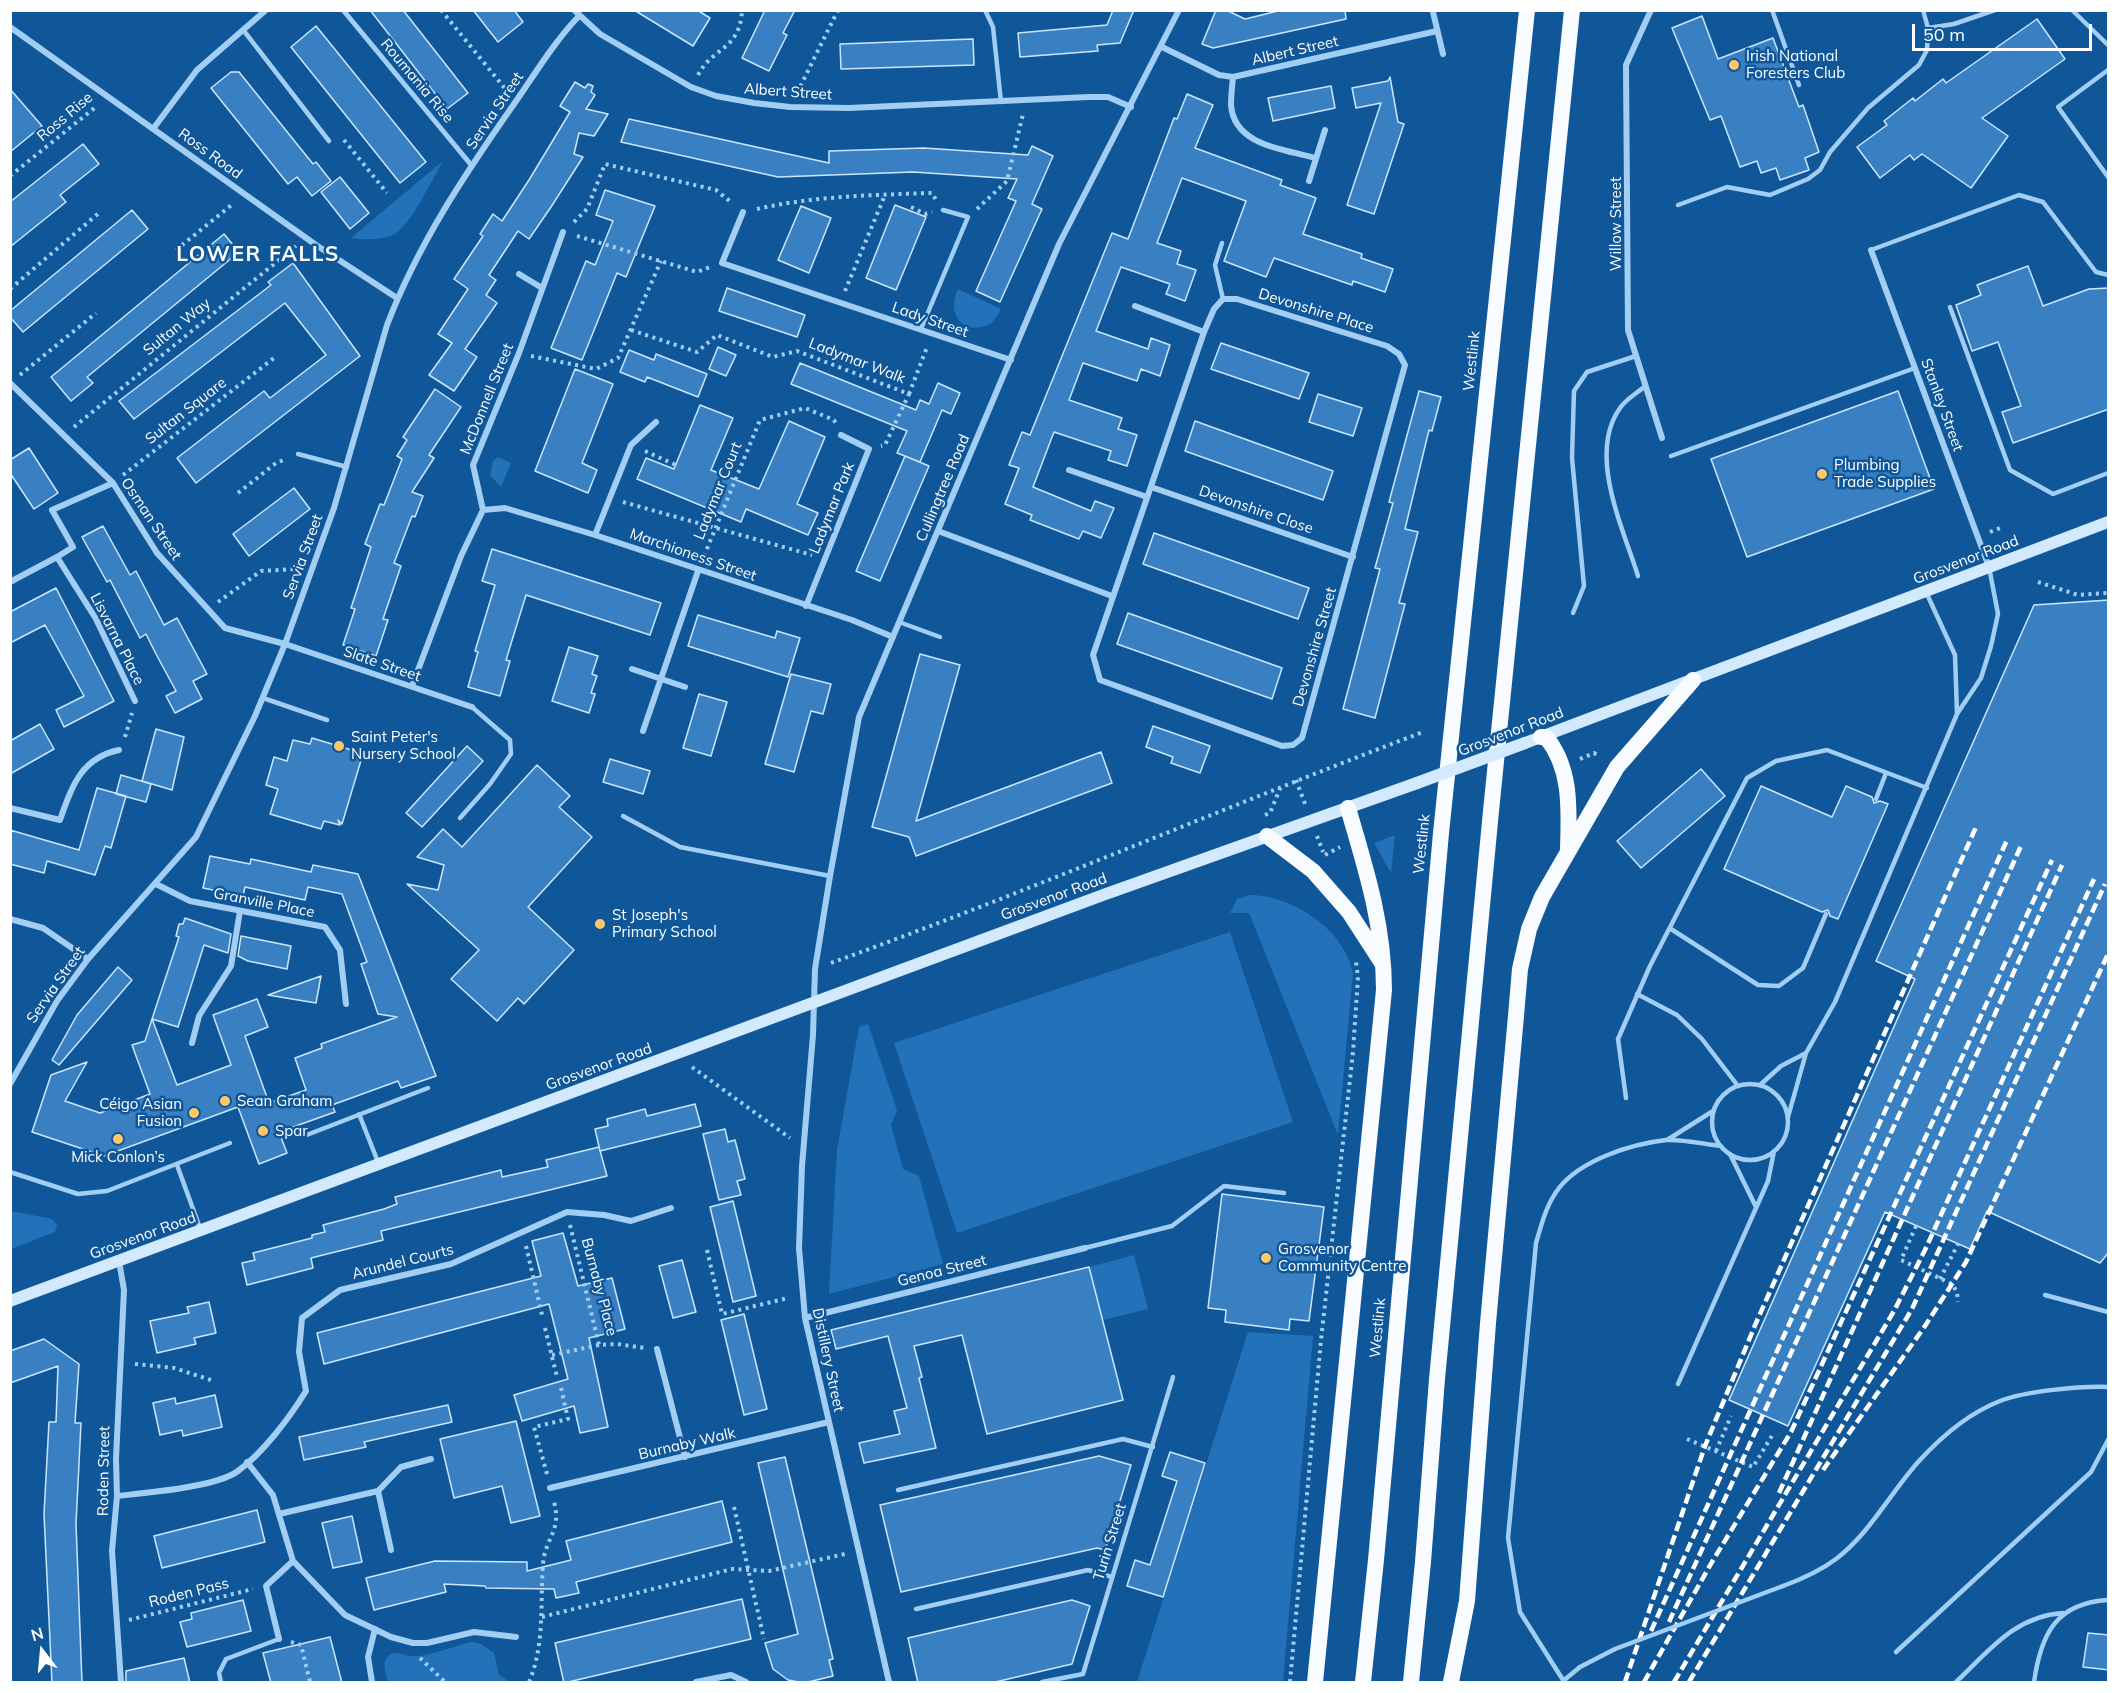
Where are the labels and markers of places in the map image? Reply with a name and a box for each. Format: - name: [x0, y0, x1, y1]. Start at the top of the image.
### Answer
- place label: Irish National Foresters Club: [1746, 47, 1845, 82]
- marker: Irish National Foresters Club: [1727, 58, 1741, 72]
- place label: Plumbing Trade Supplies: [1834, 456, 1936, 491]
- marker: Plumbing Trade Supplies: [1815, 467, 1829, 481]
- place label: Saint Peter's Nursery School: [351, 728, 456, 763]
- marker: Saint Peter's Nursery School: [332, 739, 346, 753]
- place label: St Joseph's Primary School: [612, 906, 717, 941]
- marker: St Joseph's Primary School: [593, 917, 607, 931]
- place label: Sean Graham: [237, 1092, 333, 1110]
- marker: Sean Graham: [218, 1094, 232, 1108]
- place label: Céigo Asian Fusion: [99, 1095, 182, 1130]
- marker: Céigo Asian Fusion: [187, 1106, 201, 1120]
- place label: Spar: [275, 1122, 308, 1140]
- marker: Spar: [256, 1124, 270, 1138]
- marker: Mick Conlon’s: [111, 1132, 125, 1146]
- place label: Mick Conlon’s: [71, 1148, 165, 1166]
- place label: Grosvenor Community Centre: [1278, 1240, 1406, 1275]
- marker: Grosvenor Community Centre: [1259, 1251, 1273, 1265]

